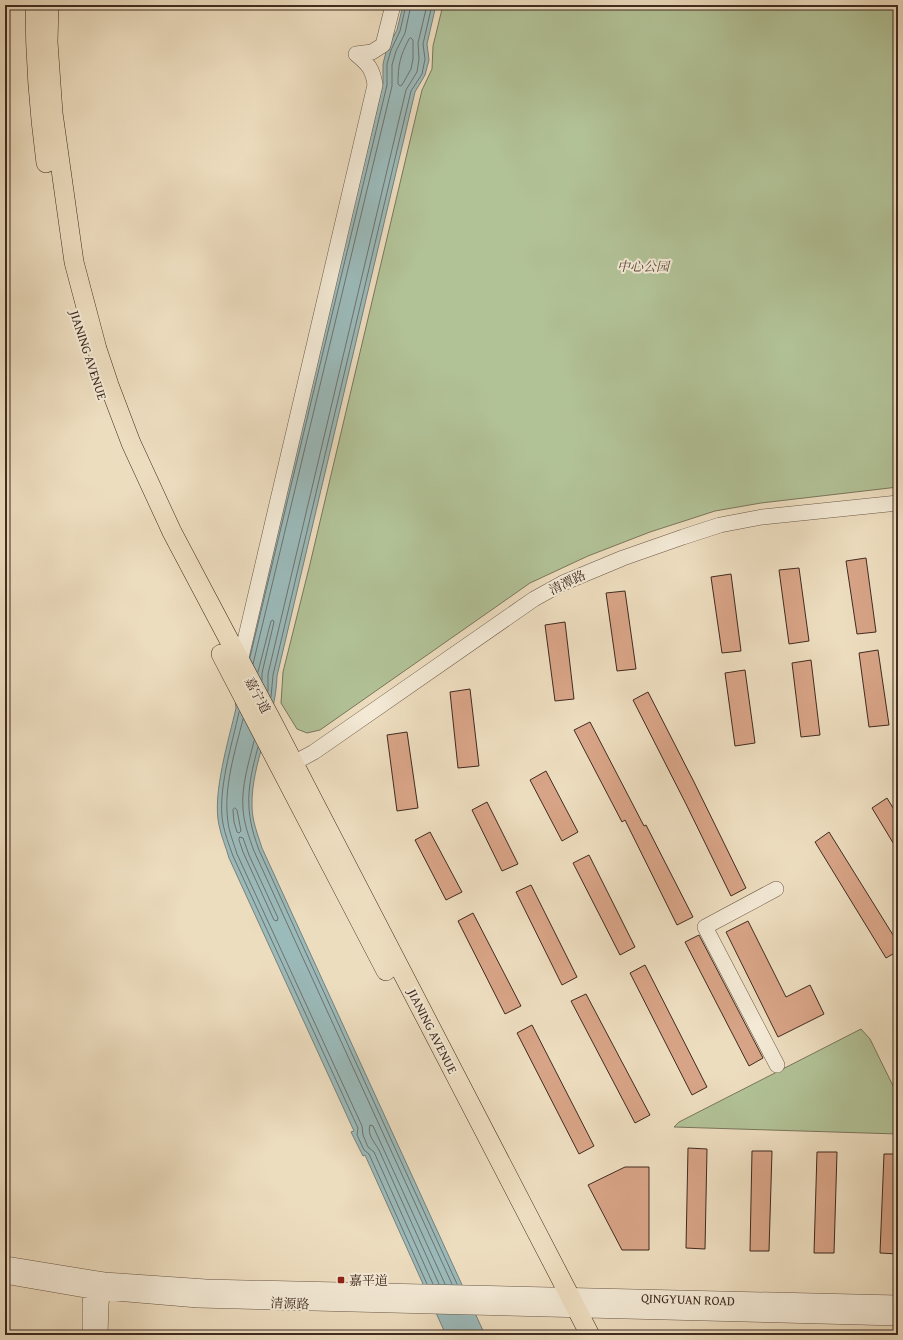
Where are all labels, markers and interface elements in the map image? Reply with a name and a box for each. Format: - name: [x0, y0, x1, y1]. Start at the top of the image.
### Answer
- park label: 中心公园: [617, 257, 671, 276]
- street label: JIANING AVENUE: [64, 306, 112, 403]
- street label: 清潭路: [546, 565, 589, 600]
- street label: 嘉宁道: [240, 674, 275, 717]
- street label: JIANING AVENUE: [402, 984, 462, 1077]
- place label: 嘉平道: [349, 1271, 388, 1290]
- marker: 嘉平道: [336, 1275, 346, 1285]
- street label: QINGYUAN ROAD: [641, 1288, 735, 1311]
- street label: 清源路: [270, 1293, 310, 1314]

